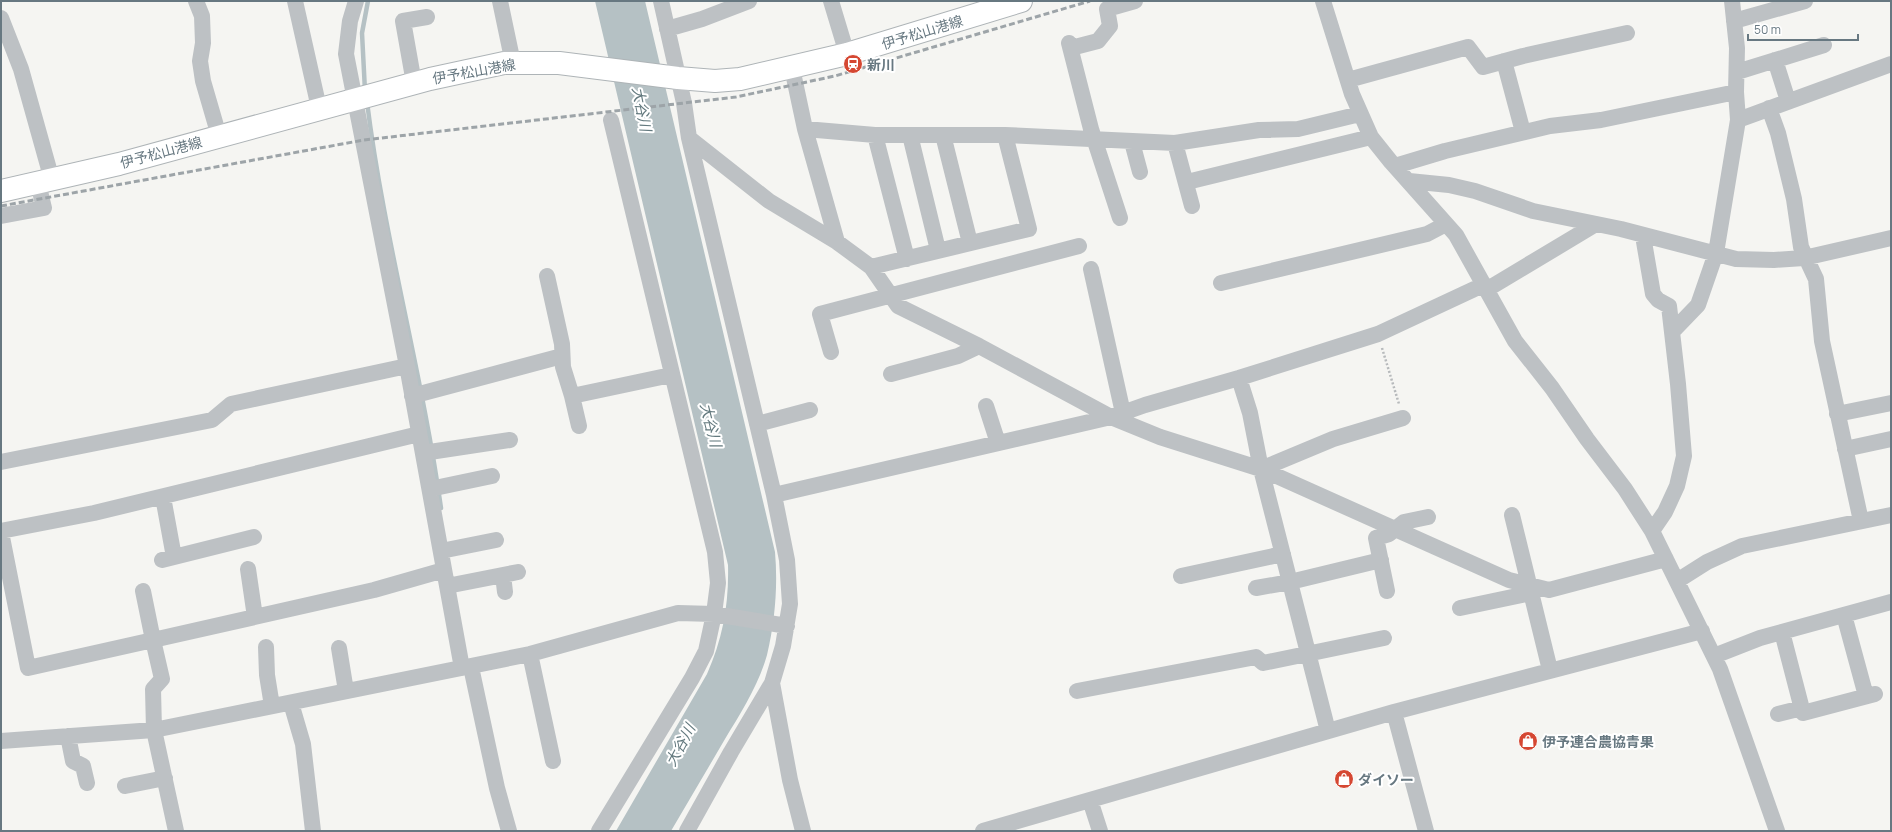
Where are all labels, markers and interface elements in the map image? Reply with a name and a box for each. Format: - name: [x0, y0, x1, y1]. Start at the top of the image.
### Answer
- street label: 伊予松山港線: [879, 11, 965, 53]
- scale bar: [1748, 16, 1858, 42]
- text: 50 m: [1754, 21, 1781, 38]
- station icon: 新川: [842, 53, 864, 75]
- street label: 伊予松山港線: [431, 54, 517, 88]
- place label: 新川: [867, 55, 895, 74]
- water label: 大谷川: [627, 85, 657, 135]
- street label: 伊予松山港線: [118, 132, 204, 172]
- water label: 大谷川: [695, 401, 727, 451]
- water label: 大谷川: [660, 718, 701, 770]
- shop icon: 伊予連合農協青果: [1517, 730, 1539, 752]
- place label: 伊予連合農協青果: [1542, 732, 1654, 751]
- shop icon: ダイソー: [1333, 768, 1355, 790]
- place label: ダイソー: [1358, 770, 1414, 789]

